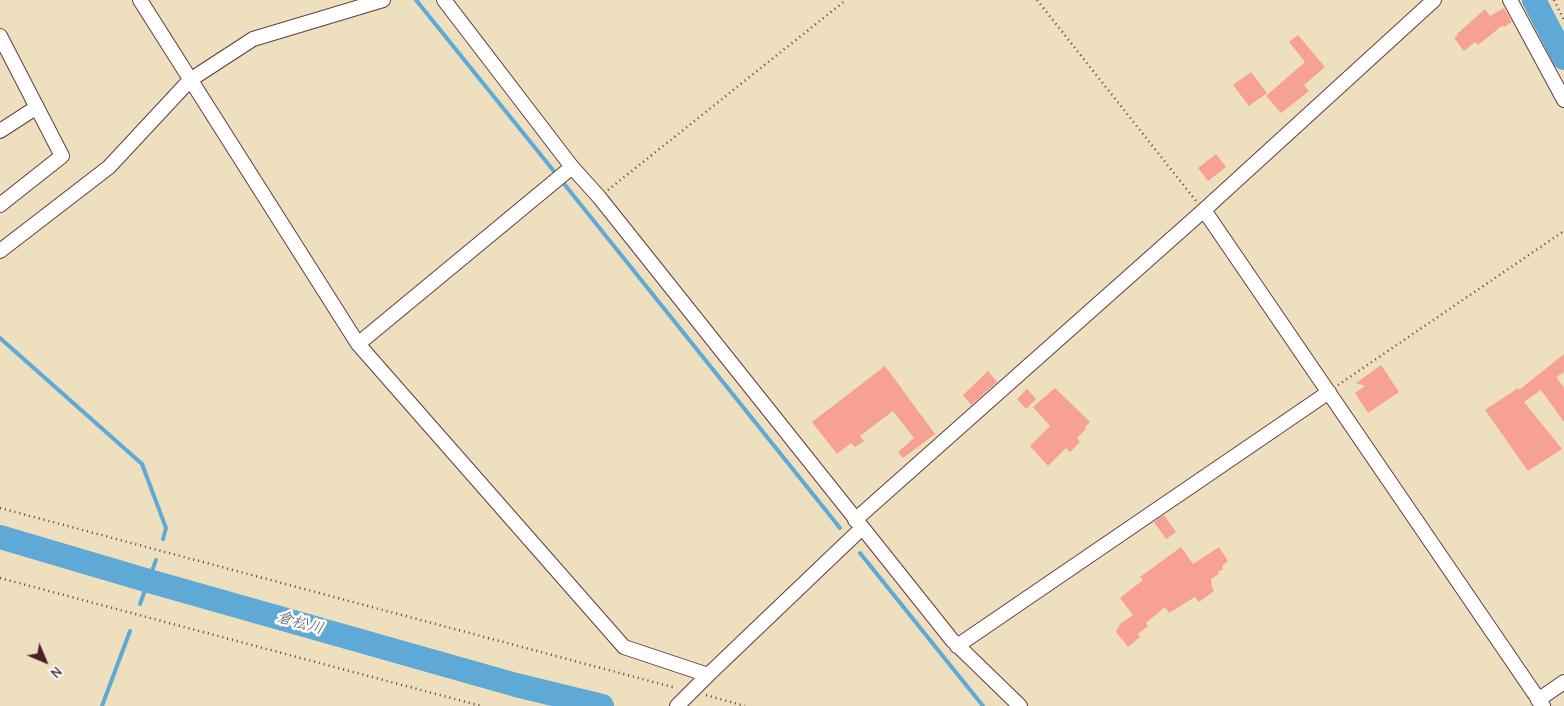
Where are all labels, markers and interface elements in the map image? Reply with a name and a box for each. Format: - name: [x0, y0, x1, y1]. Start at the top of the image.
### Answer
- water label: 倉松川: [274, 607, 326, 639]
- north arrow: [20, 636, 70, 686]
- text: N: [47, 663, 65, 681]

